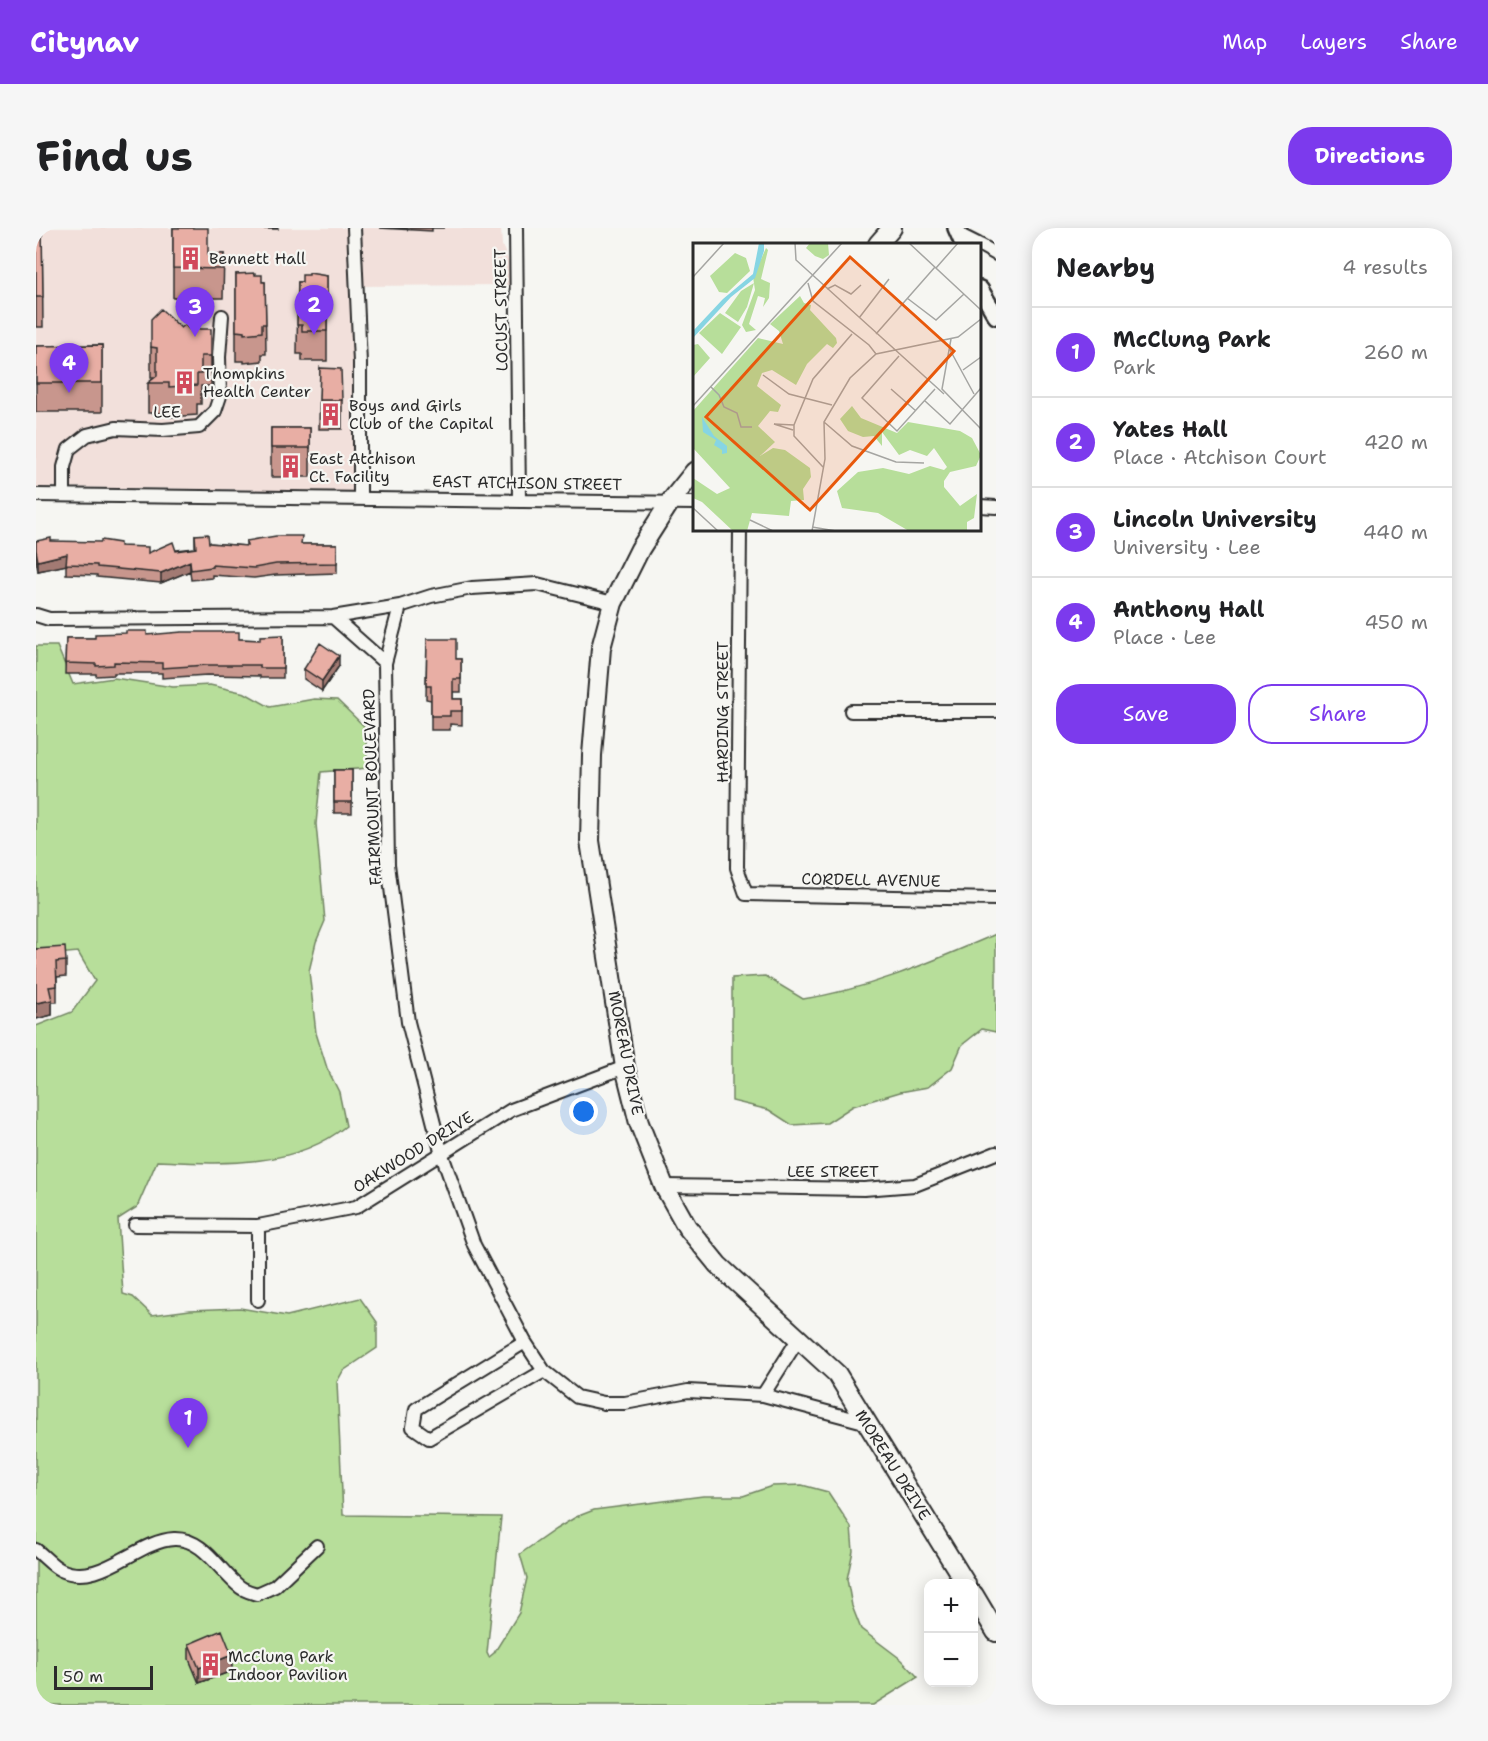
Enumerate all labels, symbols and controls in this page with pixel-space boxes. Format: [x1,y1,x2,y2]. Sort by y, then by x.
text: Citynav [30,23,139,61]
text: Map [1222,28,1267,56]
text: Layers [1300,28,1367,56]
text: Share [1400,28,1458,56]
button: Directions [1288,127,1452,185]
text: Find us [36,128,193,184]
inset map [693,243,981,531]
building icon: Bennett Hall [178,245,204,271]
place label: Bennett Hall [209,248,306,269]
street label: LOCUST STREET [489,248,513,372]
text: Nearby [1056,250,1155,285]
text: 4 results [1342,254,1428,280]
pin: 2 [294,285,334,335]
pin: 3 [176,288,214,337]
text: McClung Park [1113,325,1271,354]
text: 1 [1071,339,1080,365]
text: 260 m [1363,339,1428,365]
pin: 4 [50,344,88,393]
text: Park [1113,354,1156,380]
place label: Thompkins Health Center [203,363,311,402]
building icon: Thompkins Health Center [172,369,198,395]
place label: Boys and Girls Club of the Capital [349,395,494,434]
street label: LEE [153,401,181,423]
building icon: Boys and Girls Club of the Capital [318,401,344,427]
text: Yates Hall [1113,415,1228,444]
text: 2 [1069,429,1083,455]
text: 420 m [1364,429,1428,455]
text: Place · Atchison Court [1113,444,1327,470]
place label: East Atchison Ct. Facility [309,448,416,487]
building icon: East Atchison Ct. Facility [278,454,304,480]
street label: EAST ATCHISON STREET [432,471,622,495]
text: Lincoln University [1113,505,1317,534]
text: 3 [1069,519,1083,545]
text: 440 m [1363,519,1428,545]
text: University · Lee [1113,534,1261,560]
text: Anthony Hall [1113,595,1264,624]
text: 4 [1069,609,1083,635]
text: 450 m [1364,609,1428,635]
text: Place · Lee [1113,624,1216,650]
street label: HARDING STREET [712,641,733,783]
button: Save [1056,684,1236,744]
button: Share [1248,684,1428,744]
street label: FAIRMOUNT BOULEVARD [358,688,386,886]
street label: CORDELL AVENUE [801,868,941,892]
street label: MOREAU DRIVE [604,989,648,1117]
your location [569,1097,598,1126]
street label: OAKWOOD DRIVE [349,1106,477,1198]
street label: LEE STREET [787,1161,879,1182]
pin: 1 [168,1398,208,1448]
street label: MOREAU DRIVE [851,1406,935,1524]
map controls [924,1579,978,1687]
button: + [924,1579,978,1633]
button: − [924,1633,978,1687]
place label: McClung Park Indoor Pavilion [228,1646,348,1685]
building icon: McClung Park Indoor Pavilion [197,1652,223,1678]
scale bar [54,1663,153,1690]
text: 50 m [63,1666,103,1687]

